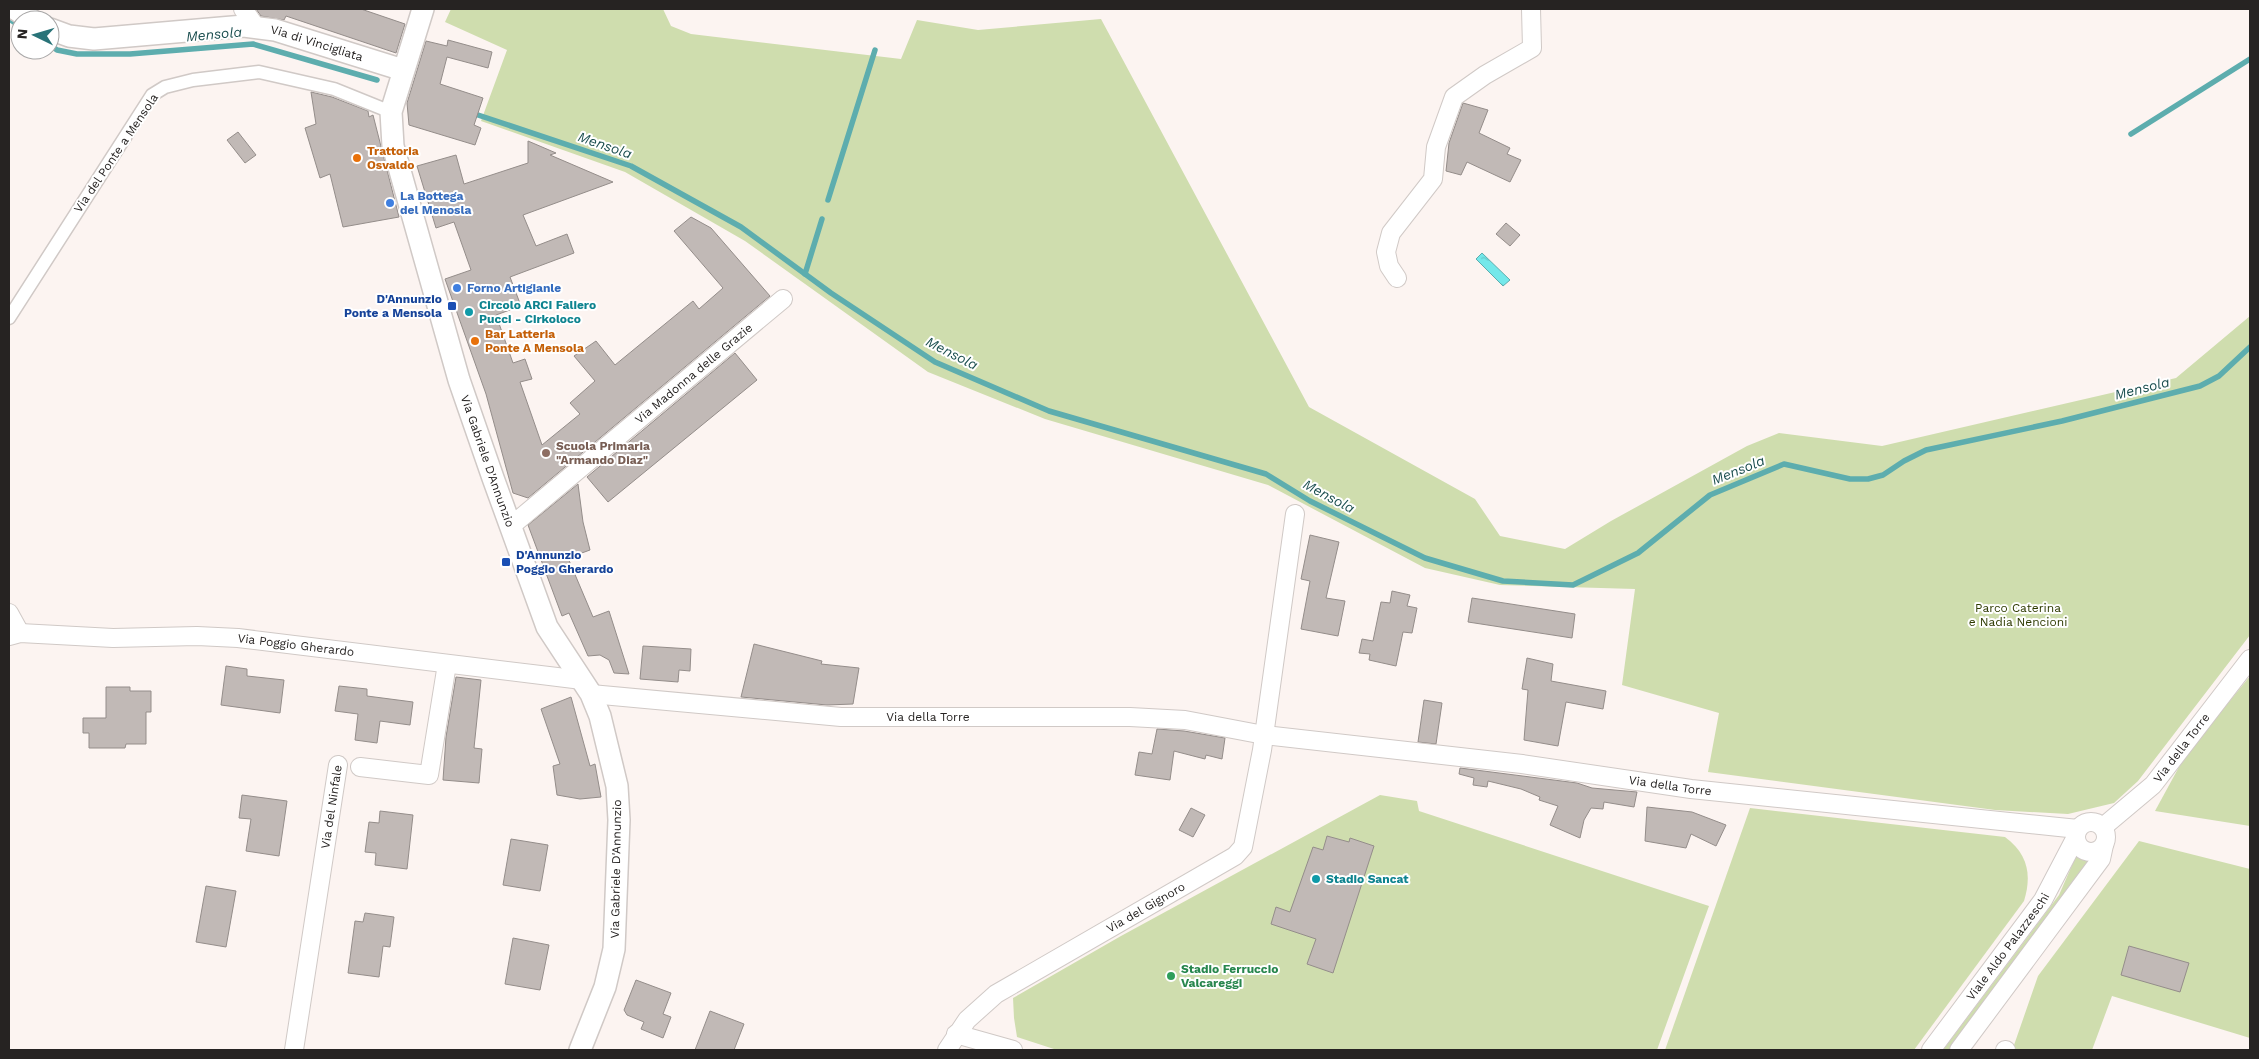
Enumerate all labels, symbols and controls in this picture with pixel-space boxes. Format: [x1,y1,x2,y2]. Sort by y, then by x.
north arrow [10,10,60,60]
street label: Via di Vincigliata [270,23,365,64]
water label: Mensola [185,24,243,44]
text: N [14,28,30,40]
street label: Via del Ponte a Mensola [71,91,161,215]
water label: Mensola [576,128,634,162]
place label: Trattoria Osvaldo [367,144,419,172]
marker: Trattoria Osvaldo [351,152,363,164]
place label: La Bottega del Menosla [400,189,472,217]
marker: La Bottega del Menosla [384,197,396,209]
place label: Forno Artigianle [467,281,561,295]
marker: Forno Artigianle [451,282,463,294]
place label: D'Annunzio Ponte a Mensola [344,292,442,320]
place label: Circolo ARCI Faliero Pucci - Cirkoloco [479,298,596,326]
marker: D'Annunzio Ponte a Mensola [446,300,458,312]
marker: Circolo ARCI Faliero Pucci - Cirkoloco [463,306,475,318]
street label: Via Madonna delle Grazie [632,321,755,426]
place label: Bar Latteria Ponte A Mensola [485,327,584,355]
water label: Mensola [923,333,981,373]
marker: Bar Latteria Ponte A Mensola [469,335,481,347]
water label: Mensola [2113,373,2171,403]
street label: Via Gabriele D'Annunzio [458,393,517,529]
place label: Scuola Primaria "Armando Diaz" [556,439,650,467]
marker: Scuola Primaria "Armando Diaz" [540,447,552,459]
water label: Mensola [1709,452,1767,488]
water label: Mensola [1301,476,1358,516]
place label: D'Annunzio Poggio Gherardo [516,548,613,576]
marker: D'Annunzio Poggio Gherardo [500,556,512,568]
park label: Parco Caterina e Nadia Nencioni [1969,601,2067,629]
street label: Via Poggio Gherardo [237,631,355,659]
street label: Via della Torre [886,710,970,724]
street label: Via della Torre [2150,711,2213,785]
street label: Via del Ninfale [318,764,345,850]
street label: Via della Torre [1628,773,1712,798]
street label: Via Gabriele D'Annunzio [608,799,624,939]
place label: Stadio Sancat [1326,872,1409,886]
marker: Stadio Sancat [1310,873,1322,885]
street label: Via del Gignoro [1104,879,1188,936]
street label: Viale Aldo Palazzeschi [1964,891,2052,1003]
place label: Stadio Ferruccio Valcareggi [1181,962,1278,990]
marker: Stadio Ferruccio Valcareggi [1165,970,1177,982]

